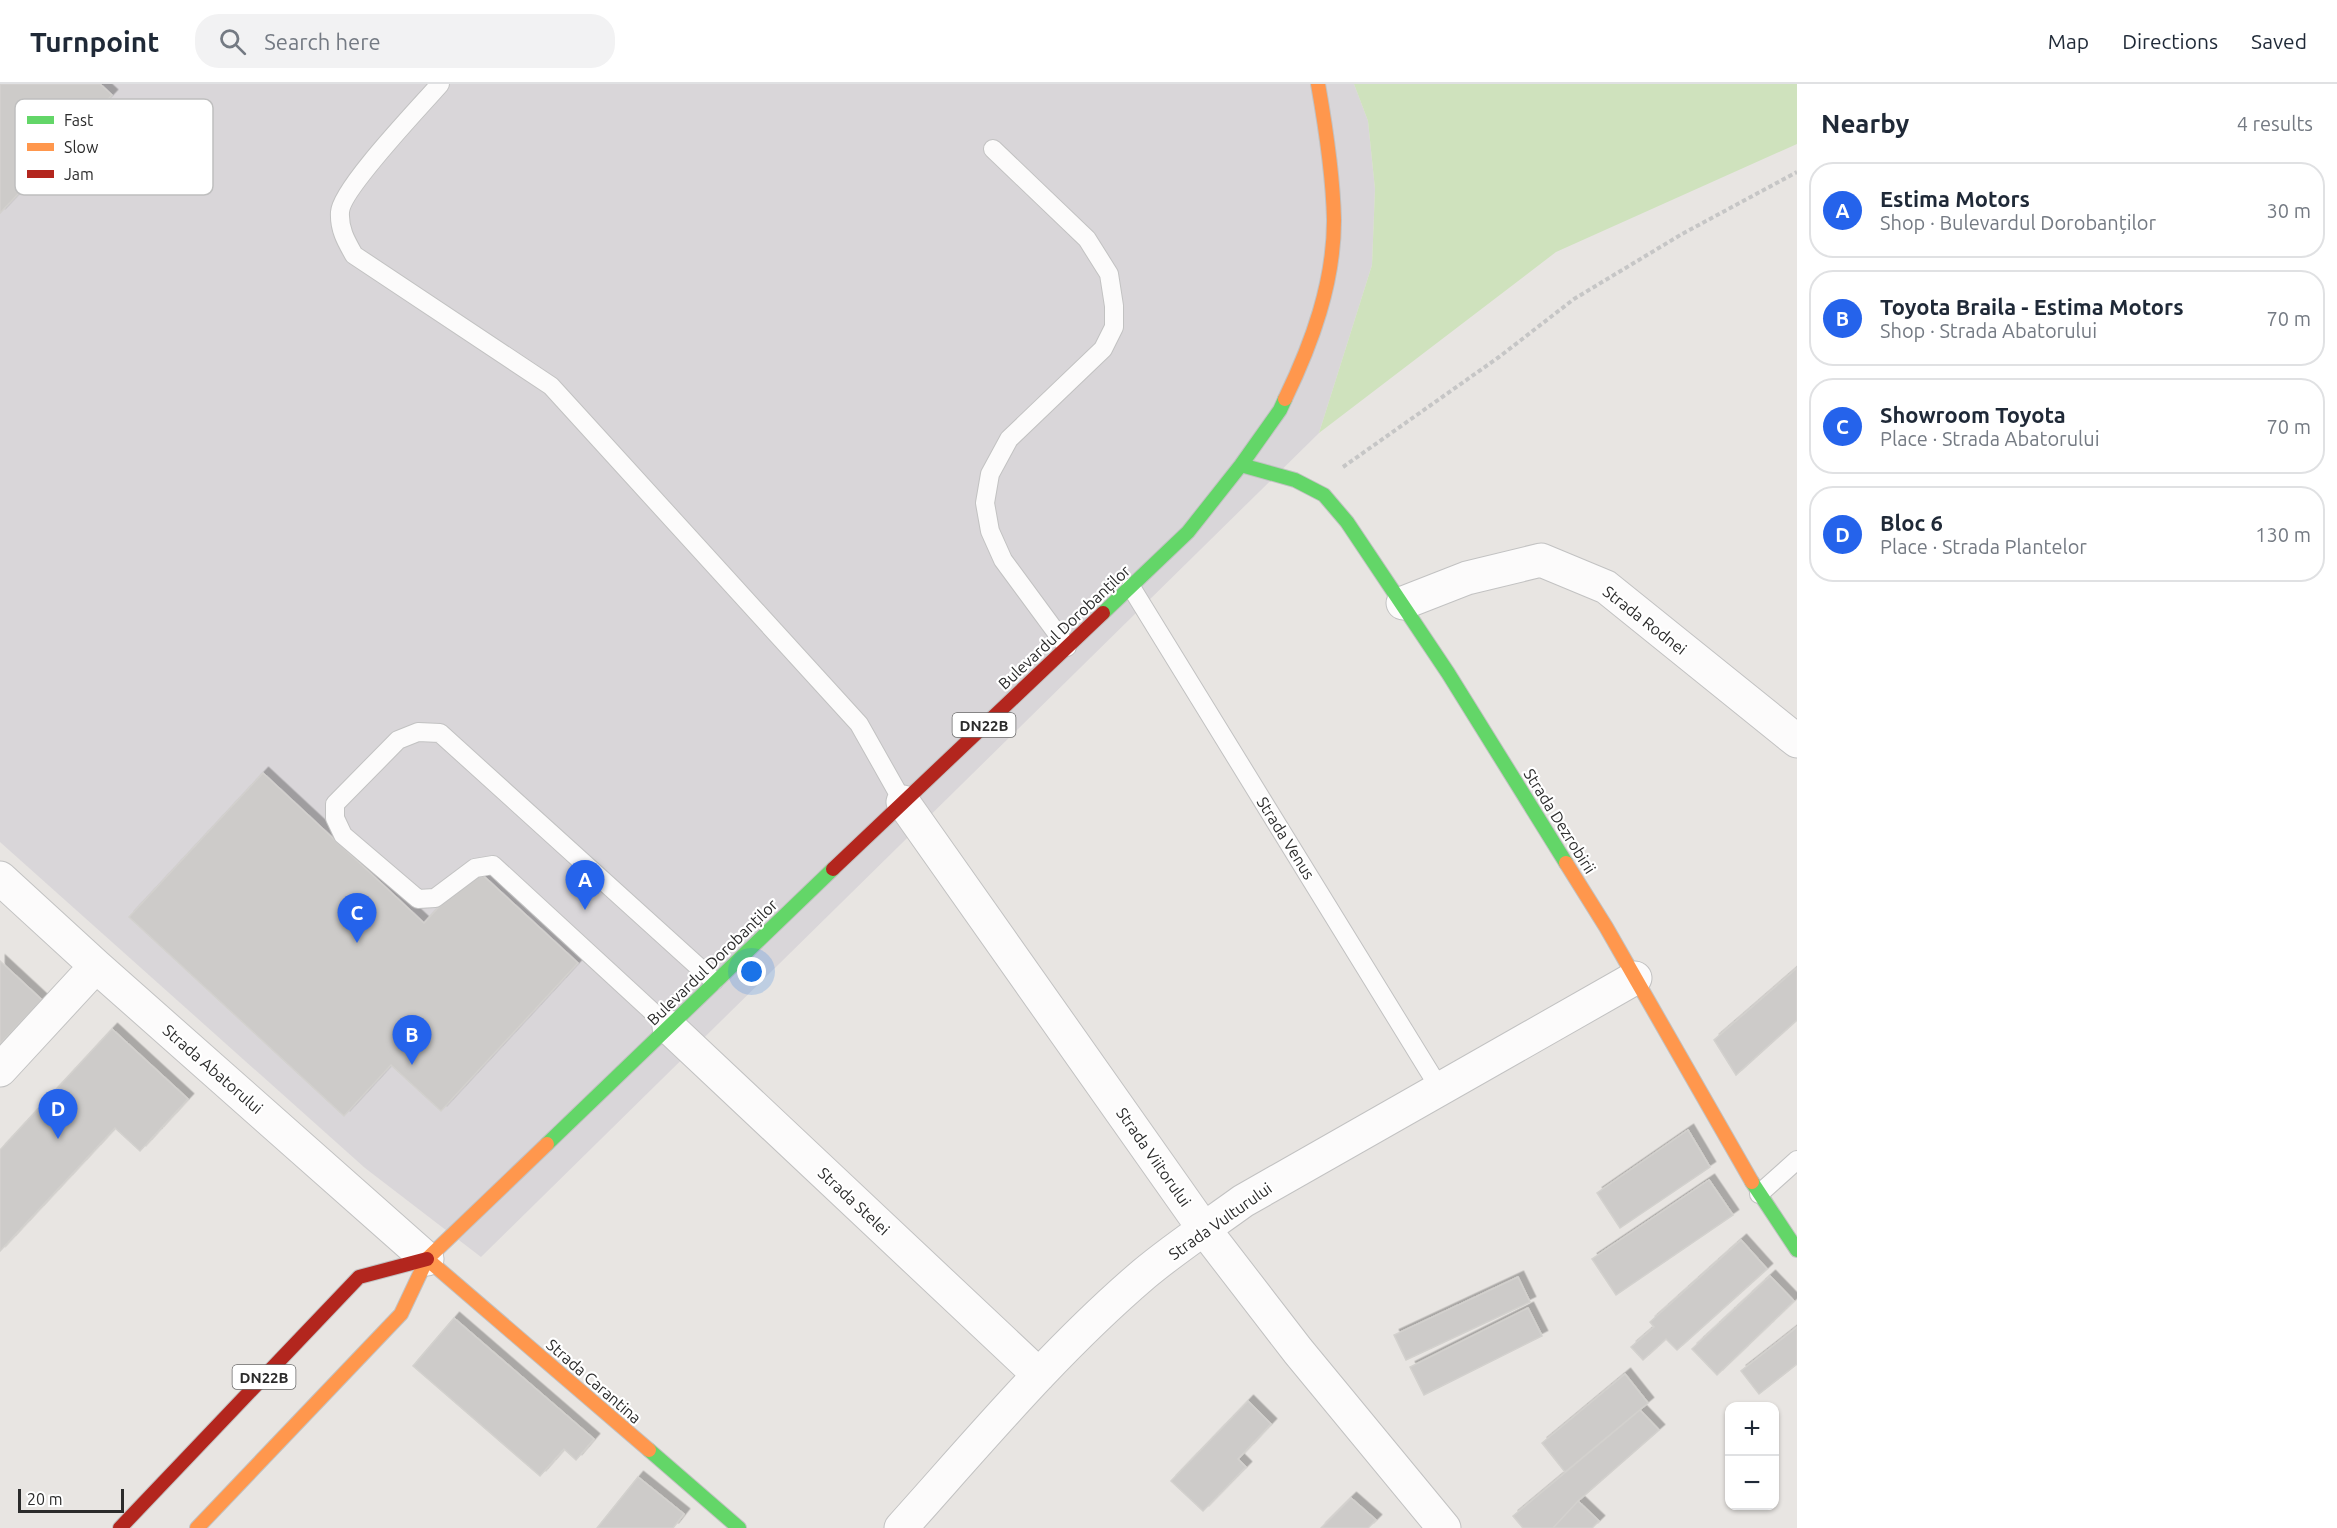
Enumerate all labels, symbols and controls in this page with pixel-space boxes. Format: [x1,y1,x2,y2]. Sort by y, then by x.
search box [195,14,615,68]
icon: search [216,25,249,58]
text: Turnpoint [30,26,159,57]
text: Search here [264,29,381,54]
text: Map [2048,29,2089,53]
text: Directions [2122,29,2218,53]
text: Saved [2251,29,2307,53]
legend [15,99,213,195]
text: Nearby [1821,109,1909,138]
text: Fast [64,111,94,129]
text: 4 results [2237,112,2313,135]
text: Slow [64,138,99,156]
text: Jam [64,165,94,183]
text: Estima Motors [1880,186,2030,211]
text: A [1835,199,1850,222]
text: 30 m [2267,199,2311,222]
text: Shop · Bulevardul Dorobanților [1880,211,2156,234]
text: Toyota Braila - Estima Motors [1880,294,2184,319]
text: B [1836,307,1849,330]
text: 70 m [2267,307,2311,330]
text: Shop · Strada Abatorului [1880,319,2097,342]
text: Showroom Toyota [1880,402,2066,427]
text: C [1836,415,1849,438]
text: 70 m [2267,415,2311,438]
text: Place · Strada Abatorului [1880,427,2100,450]
text: Bloc 6 [1880,510,1943,535]
text: D [1835,523,1850,546]
text: 130 m [2255,523,2311,546]
text: Place · Strada Plantelor [1880,535,2087,558]
street label: Bulevardul Dorobanților [994,561,1134,693]
street label: Strada Rodnei [1600,582,1690,658]
road number: DN22B [952,713,1016,737]
street label: Strada Dezrobirii [1521,765,1599,877]
street label: Strada Venus [1254,793,1319,883]
pin: A [566,860,604,910]
pin: C [338,894,376,943]
street label: Bulevardul Dorobanților [643,895,781,1029]
your location [737,957,766,986]
pin: B [392,1016,432,1065]
street label: Strada Abatorului [159,1021,267,1117]
pin: D [38,1090,78,1139]
street label: Strada Viitorului [1113,1104,1195,1210]
street label: Strada Stelei [815,1164,893,1238]
street label: Strada Vulturului [1165,1179,1275,1263]
street label: Strada Carantina [543,1335,645,1427]
road number: DN22B [232,1365,296,1389]
map controls [1725,1402,1779,1510]
button: + [1725,1402,1779,1456]
button: − [1725,1456,1779,1510]
scale bar [18,1486,124,1514]
text: 20 m [27,1490,63,1508]

